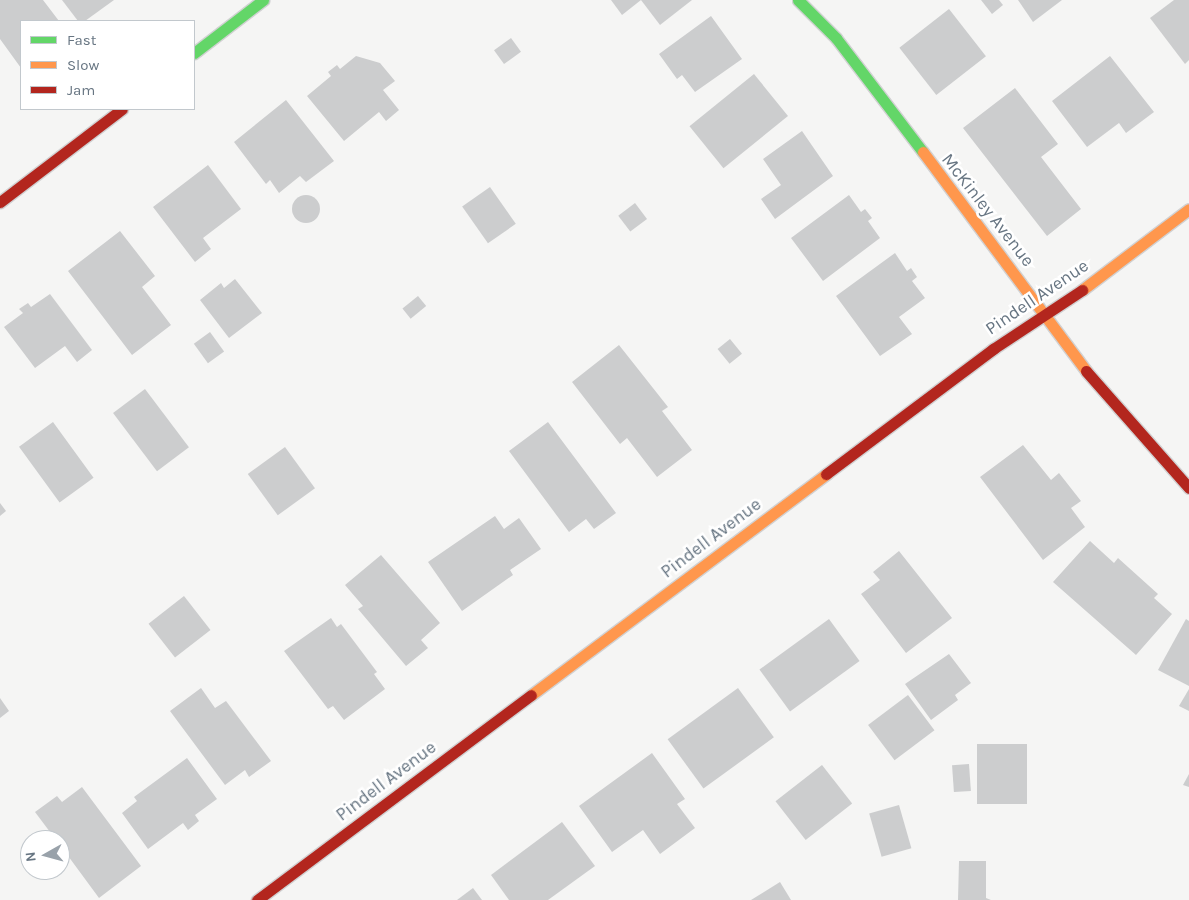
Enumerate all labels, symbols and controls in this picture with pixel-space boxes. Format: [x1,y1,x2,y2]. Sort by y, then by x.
legend [20,20,195,110]
text: Fast [67,31,96,49]
text: Slow [67,56,99,74]
text: Jam [67,81,95,99]
street label: McKinley Avenue [937,149,1039,271]
street label: Pindell Avenue [981,255,1093,339]
street label: Pindell Avenue [657,493,765,583]
street label: Pindell Avenue [332,736,440,826]
north arrow [20,830,70,880]
text: N [22,851,40,863]

